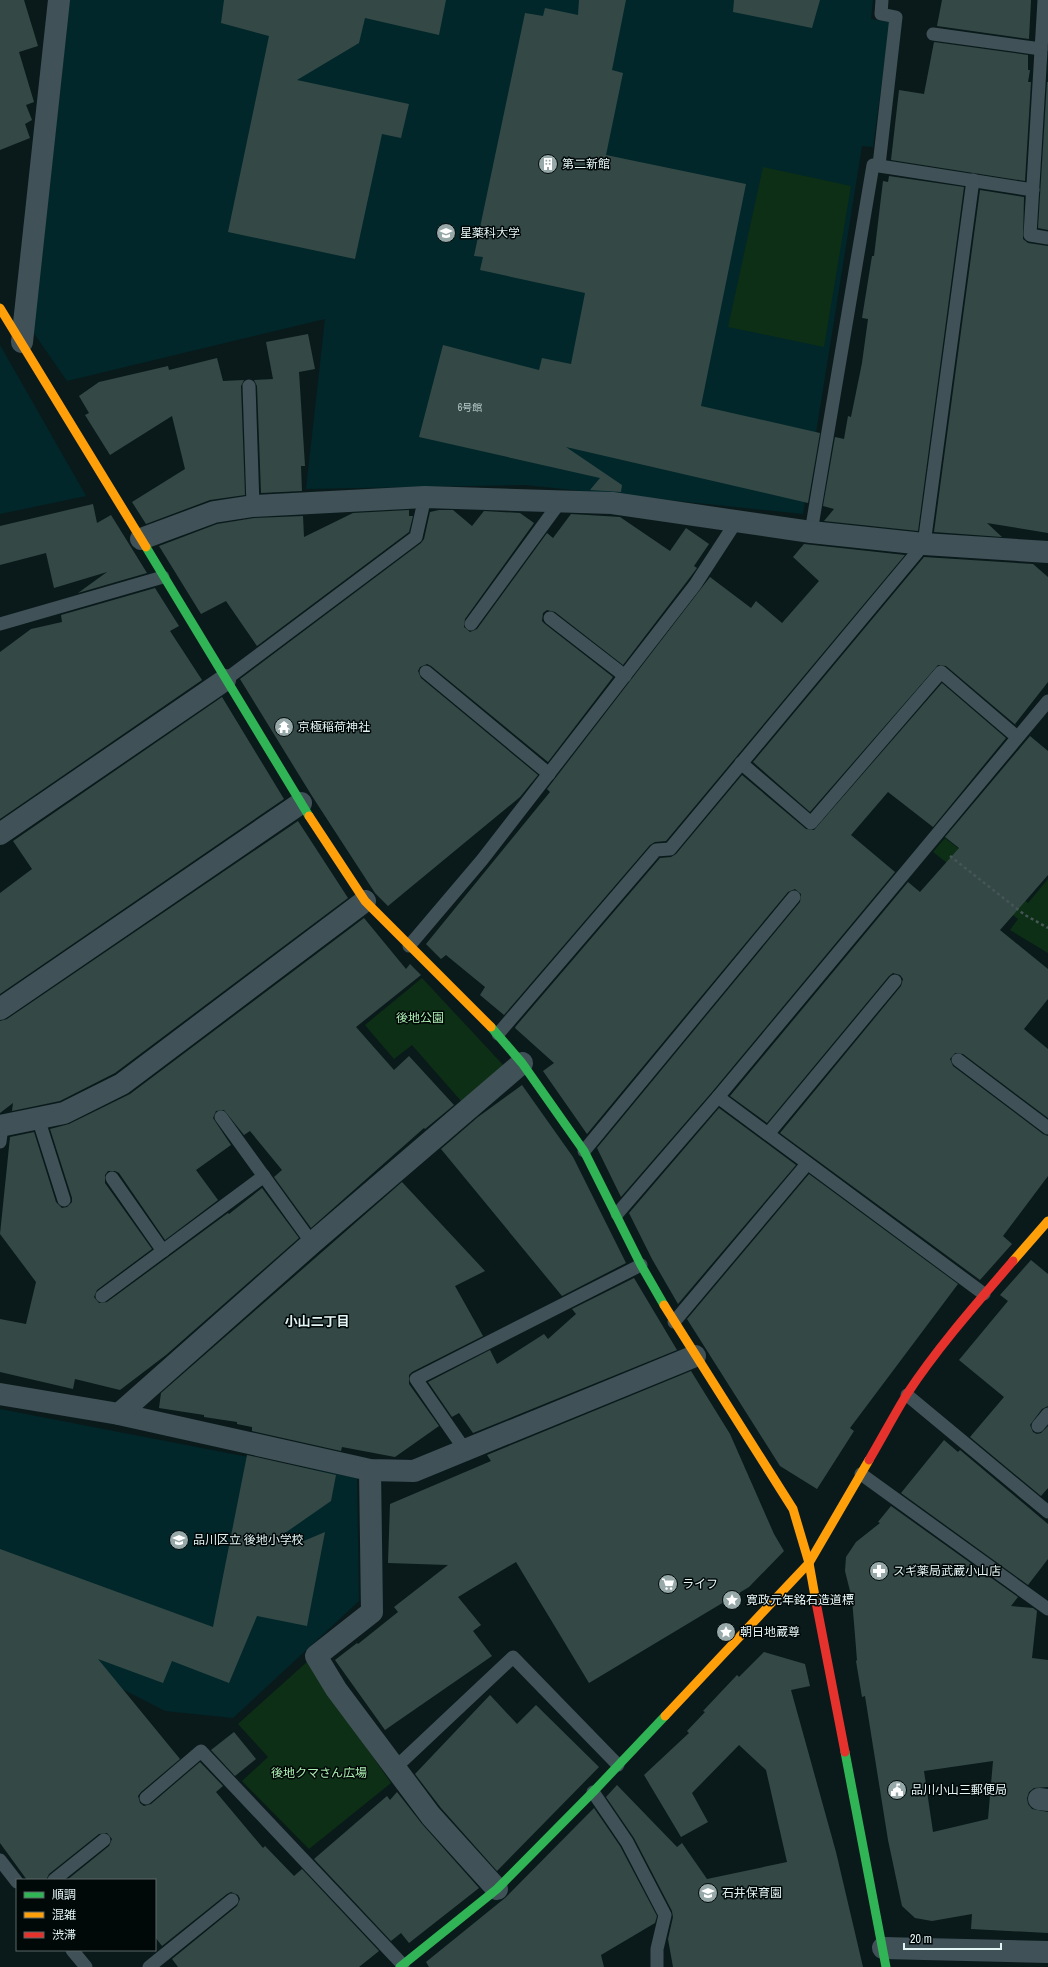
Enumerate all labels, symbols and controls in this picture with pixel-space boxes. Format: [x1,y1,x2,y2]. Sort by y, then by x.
building icon: 第二新館 [537,153,559,175]
place label: 第二新館 [562,156,610,172]
school or university icon: 星薬科大学 [435,222,457,244]
place label: 星薬科大学 [460,225,520,241]
house number: 6号館 [458,401,482,414]
temple icon: 京極稲荷神社 [273,716,295,738]
place label: 京極稲荷神社 [298,719,370,735]
park label: 後地公園 [396,1010,444,1026]
district label: 小山二丁目 [284,1313,350,1330]
school or university icon: 品川区立 後地小学校 [168,1529,190,1551]
place label: 品川区立 後地小学校 [193,1532,304,1548]
pharmacy icon: スギ薬局武蔵小山店 [868,1560,890,1582]
place label: スギ薬局武蔵小山店 [893,1563,1001,1579]
supermarket icon: ライフ [657,1573,679,1595]
place label: ライフ [682,1576,718,1592]
place icon: 寛政元年銘石造道標 [721,1589,743,1611]
place label: 寛政元年銘石造道標 [746,1592,854,1608]
place icon: 朝日地蔵尊 [715,1621,737,1643]
place label: 朝日地蔵尊 [740,1624,800,1640]
park label: 後地クマさん広場 [271,1765,367,1781]
public building icon: 品川小山三郵便局 [886,1779,908,1801]
place label: 品川小山三郵便局 [911,1782,1007,1798]
legend [16,1879,156,1951]
school or university icon: 石井保育園 [697,1882,719,1904]
place label: 石井保育園 [722,1885,782,1901]
text: 順調 [52,1887,76,1903]
text: 混雑 [52,1907,76,1923]
scale bar [904,1925,1001,1951]
text: 渋滞 [52,1927,76,1943]
text: 20 m [910,1931,932,1947]

